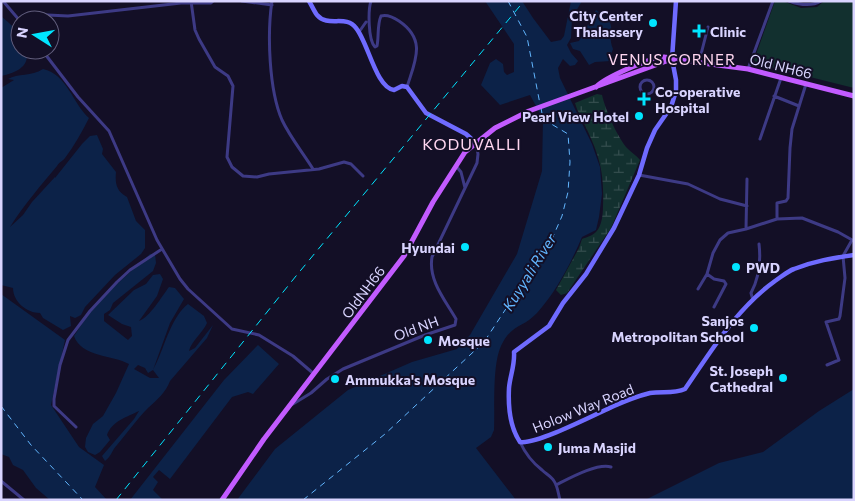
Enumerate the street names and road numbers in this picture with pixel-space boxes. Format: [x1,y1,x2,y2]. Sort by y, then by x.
street label: Old NH66 [748,50,814,82]
street label: OldNH66 [338,262,388,322]
street label: Old NH [391,312,441,344]
street label: Holow Way Road [530,380,636,436]

